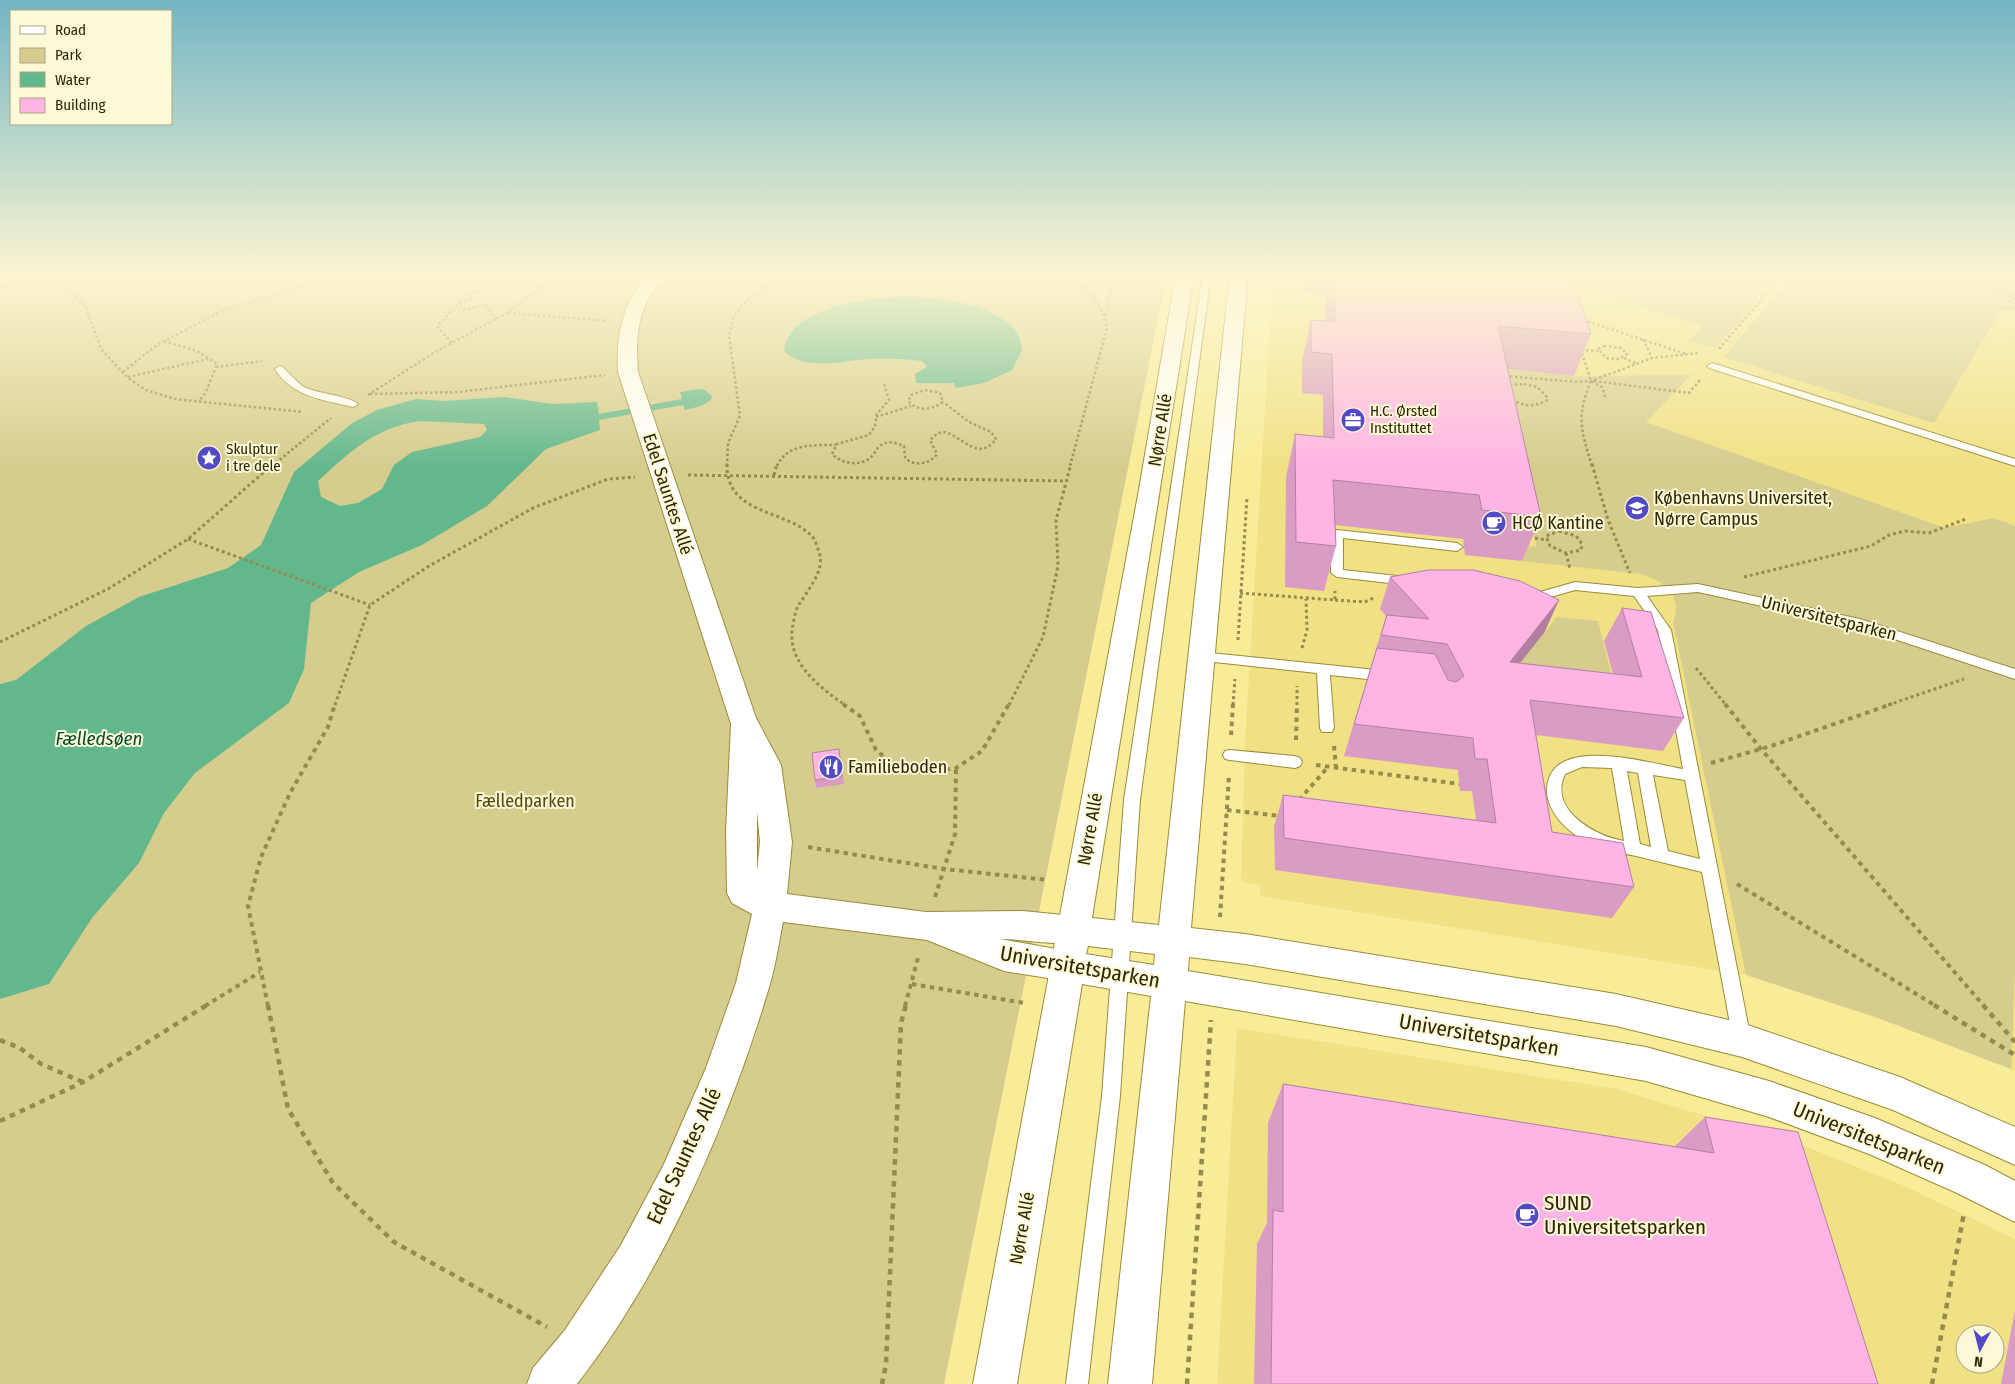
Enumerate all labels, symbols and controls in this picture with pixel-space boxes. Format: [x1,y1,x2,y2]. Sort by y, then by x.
legend [10,10,172,125]
text: Road [55,21,86,39]
text: Park [55,46,82,64]
text: Water [55,71,91,89]
text: Building [55,96,106,114]
street label: Nørre Allé [1143,392,1177,468]
place label: H.C. Ørsted Instituttet [1370,402,1437,437]
office icon: H.C. Ørsted Instituttet [1340,407,1366,433]
street label: Edel Sauntes Allé [638,430,698,558]
place label: Skulptur i tre dele [226,440,281,475]
place icon: Skulptur i tre dele [196,445,222,471]
place label: Københavns Universitet, Nørre Campus [1654,487,1832,530]
school or university icon: Københavns Universitet, Nørre Campus [1624,495,1650,521]
cafe icon: HCØ Kantine [1481,510,1507,536]
place label: HCØ Kantine [1512,512,1604,534]
street label: Universitetsparken [1759,591,1899,645]
water label: Fælledsøen [55,727,143,750]
restaurant icon: Familieboden [818,754,844,780]
place label: Familieboden [848,756,947,778]
park label: Fælledparken [475,790,575,812]
street label: Nørre Allé [1073,791,1107,867]
street label: Universitetsparken [998,940,1162,994]
street label: Universitetsparken [1397,1008,1561,1062]
street label: Edel Sauntes Allé [641,1084,727,1228]
street label: Universitetsparken [1789,1096,1949,1180]
street label: Nørre Allé [1005,1190,1039,1266]
place label: SUND Universitetsparken [1544,1190,1706,1240]
cafe icon: SUND Universitetsparken [1514,1202,1540,1228]
north arrow [1955,1324,2005,1374]
text: N [1973,1352,1984,1370]

